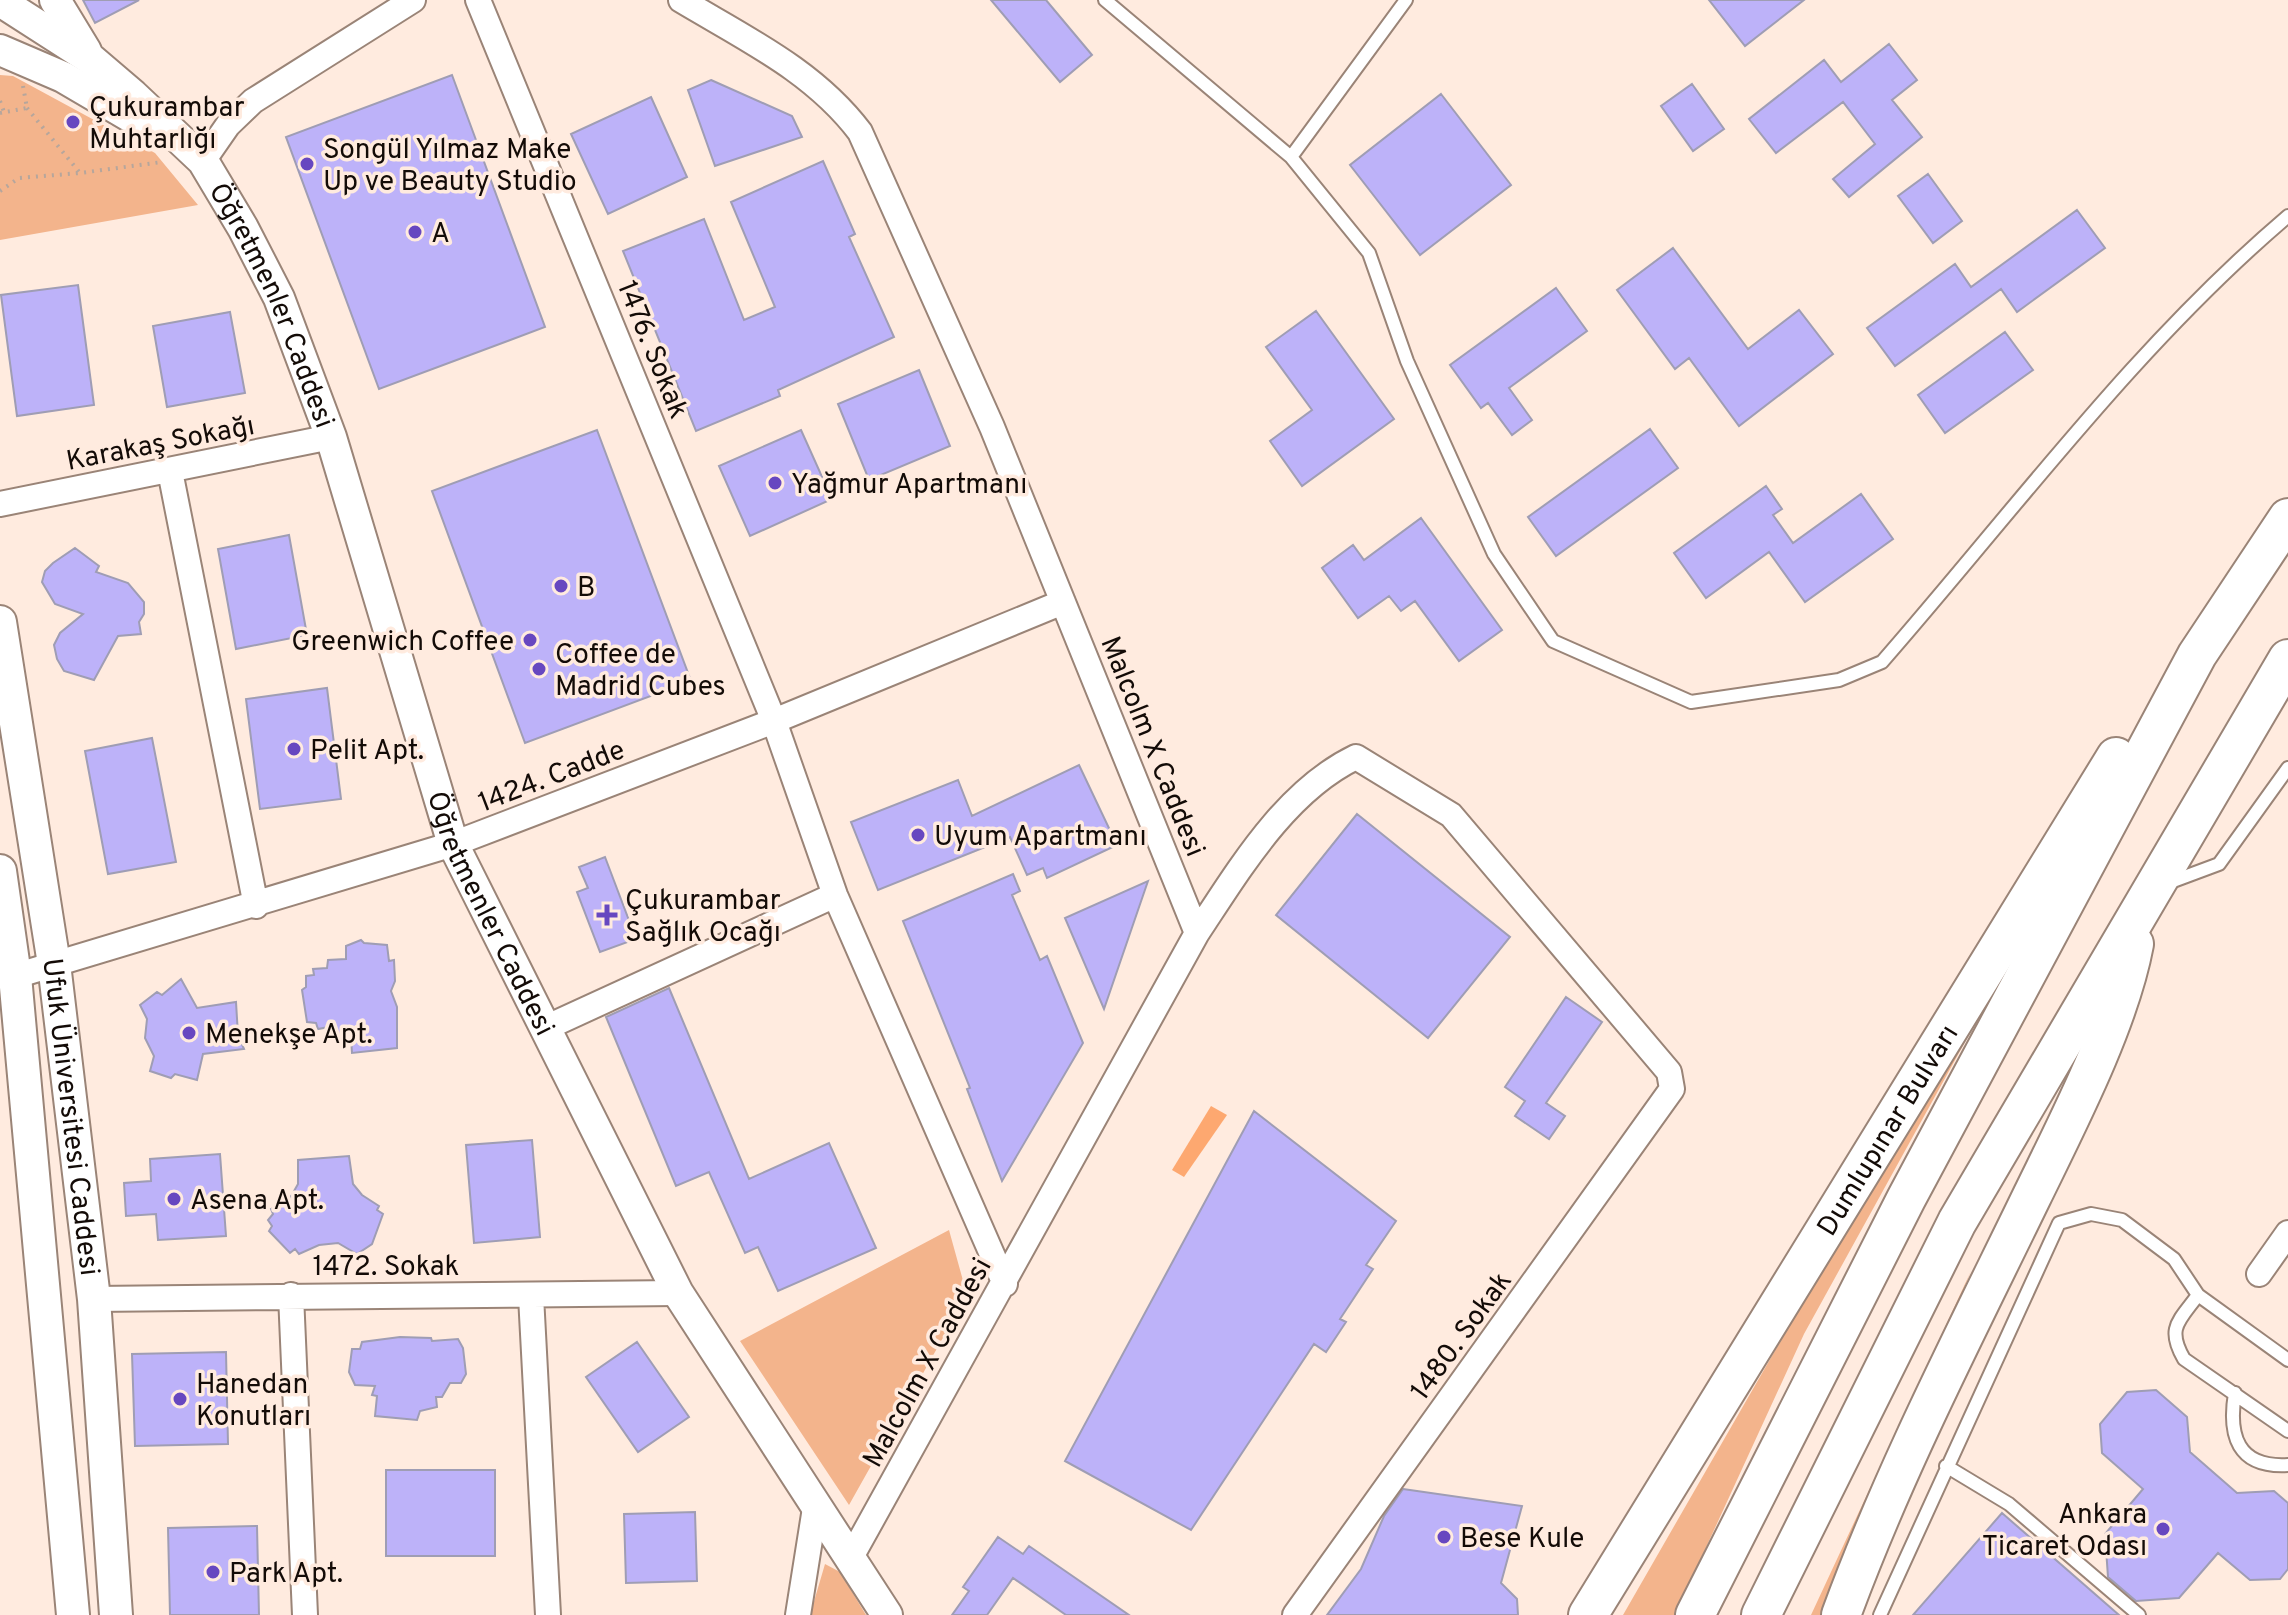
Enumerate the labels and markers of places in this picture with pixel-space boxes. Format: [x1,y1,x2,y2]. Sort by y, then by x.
place label: Çukurambar Muhtarlığı [89,91,245,159]
marker: Çukurambar Muhtarlığı [64,113,82,131]
place label: Songül Yılmaz Make Up ve Beauty Studio [323,133,577,201]
marker: Songül Yılmaz Make Up ve Beauty Studio [298,155,316,173]
place label: A [431,217,450,253]
marker: A [406,223,424,241]
place label: Yağmur Apartmanı [791,468,1027,504]
marker: Yağmur Apartmanı [766,474,784,492]
place label: B [577,571,595,607]
marker: B [552,577,570,595]
place label: Greenwich Coffee [291,625,514,661]
marker: Greenwich Coffee [521,631,539,649]
place label: Coffee de Madrid Cubes [555,638,726,706]
marker: Coffee de Madrid Cubes [530,660,548,678]
place label: Pelit Apt. [310,734,424,770]
marker: Pelit Apt. [285,740,303,758]
place label: Uyum Apartmanı [934,820,1147,856]
marker: Uyum Apartmanı [909,826,927,844]
place label: Çukurambar Sağlık Ocağı [625,884,781,952]
marker: Çukurambar Sağlık Ocağı [596,904,618,926]
place label: Menekşe Apt. [205,1018,373,1054]
marker: Menekşe Apt. [180,1024,198,1042]
place label: Asena Apt. [190,1184,324,1220]
marker: Asena Apt. [165,1190,183,1208]
place label: Hanedan Konutları [196,1368,311,1436]
marker: Hanedan Konutları [171,1390,189,1408]
place label: Ankara Ticaret Odası [1982,1498,2147,1566]
marker: Ankara Ticaret Odası [2154,1520,2172,1538]
place label: Bese Kule [1460,1522,1584,1558]
marker: Bese Kule [1435,1528,1453,1546]
place label: Park Apt. [229,1557,343,1593]
marker: Park Apt. [204,1563,222,1581]

